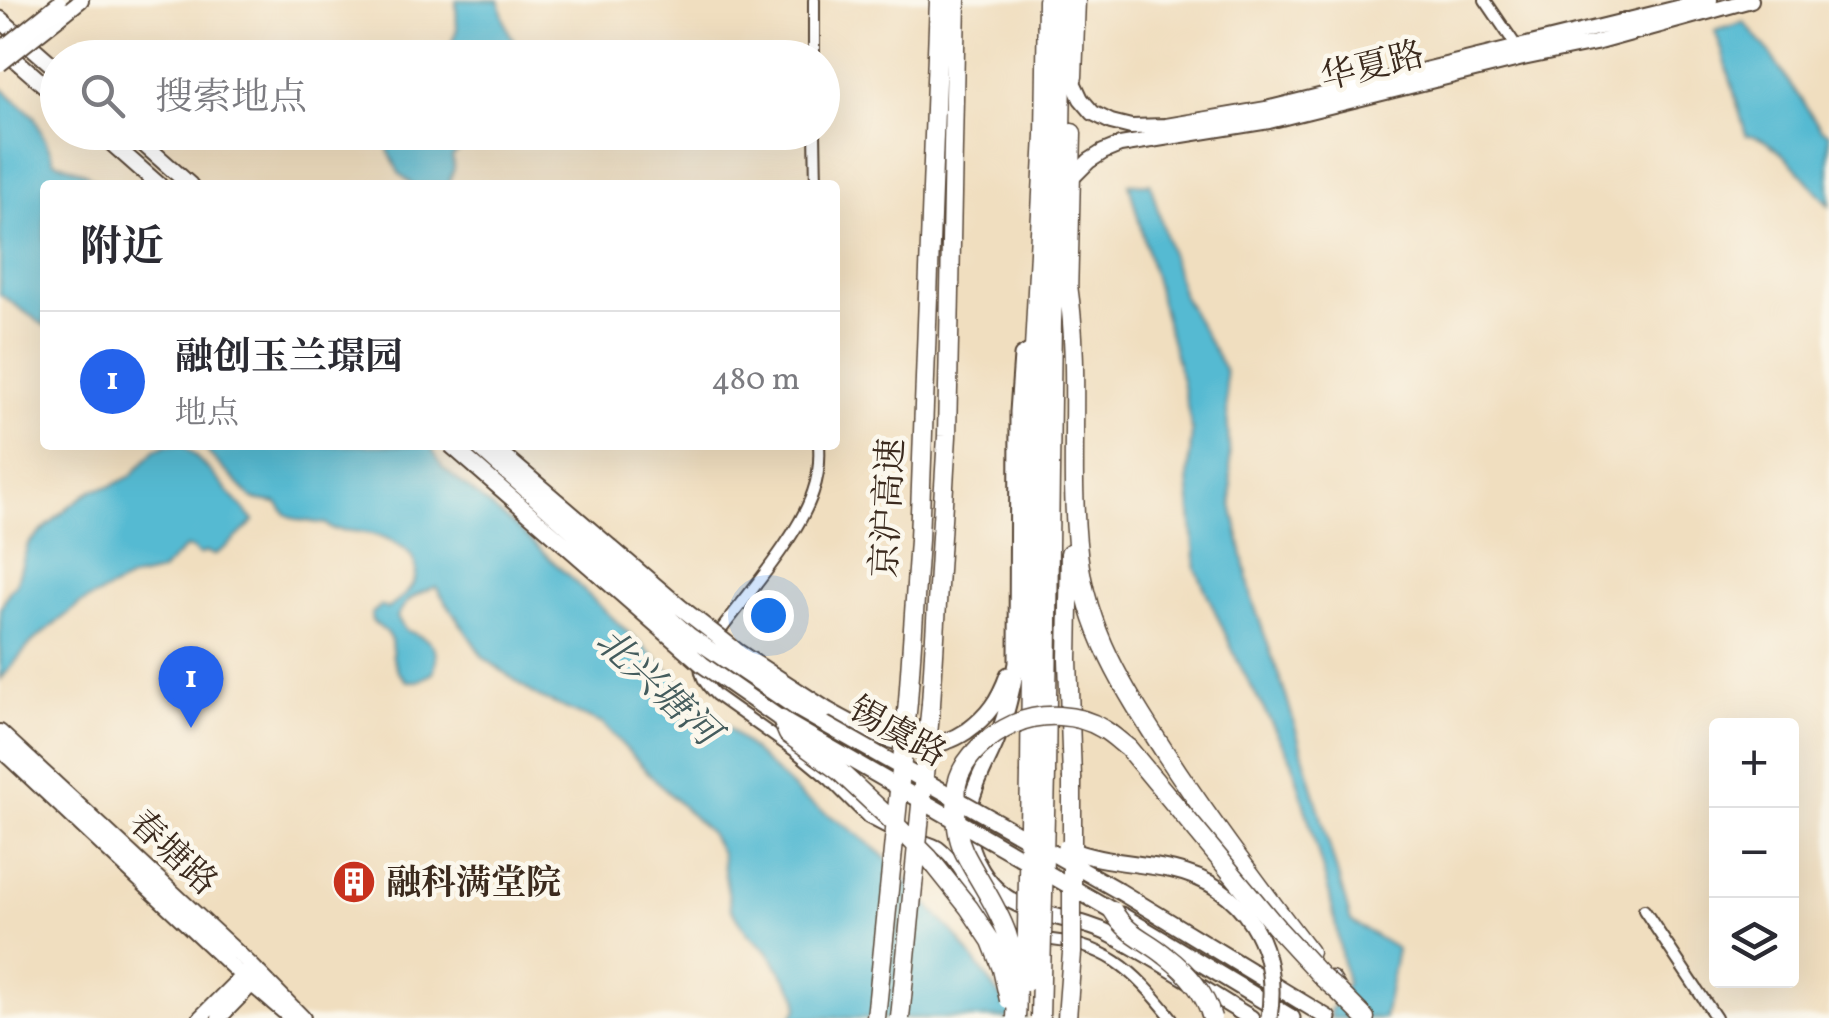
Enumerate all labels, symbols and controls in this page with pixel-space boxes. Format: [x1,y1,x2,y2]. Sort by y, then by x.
street label: 华夏路 [1316,32,1429,104]
search box [40,40,840,150]
icon: search [75,68,130,123]
text: 搜索地点 [155,73,307,126]
text: 附近 [80,220,164,279]
text: 融创玉兰璟园 [175,333,403,386]
text: 1 [106,359,119,403]
text: 480 m [711,359,800,403]
text: 地点 [175,393,239,437]
street label: 京沪高速 [862,437,918,579]
your location [743,590,794,641]
water label: 北兴塘河 [582,617,734,764]
pin: 1 [158,646,224,728]
street label: 锡虞路 [839,687,954,780]
map controls [1709,718,1799,988]
button: + [1709,718,1799,808]
street label: 春塘路 [117,801,227,908]
button: − [1709,808,1799,898]
building icon: 融科满堂院 [331,859,377,905]
place label: 融科满堂院 [386,861,561,909]
button: layers [1709,898,1799,988]

